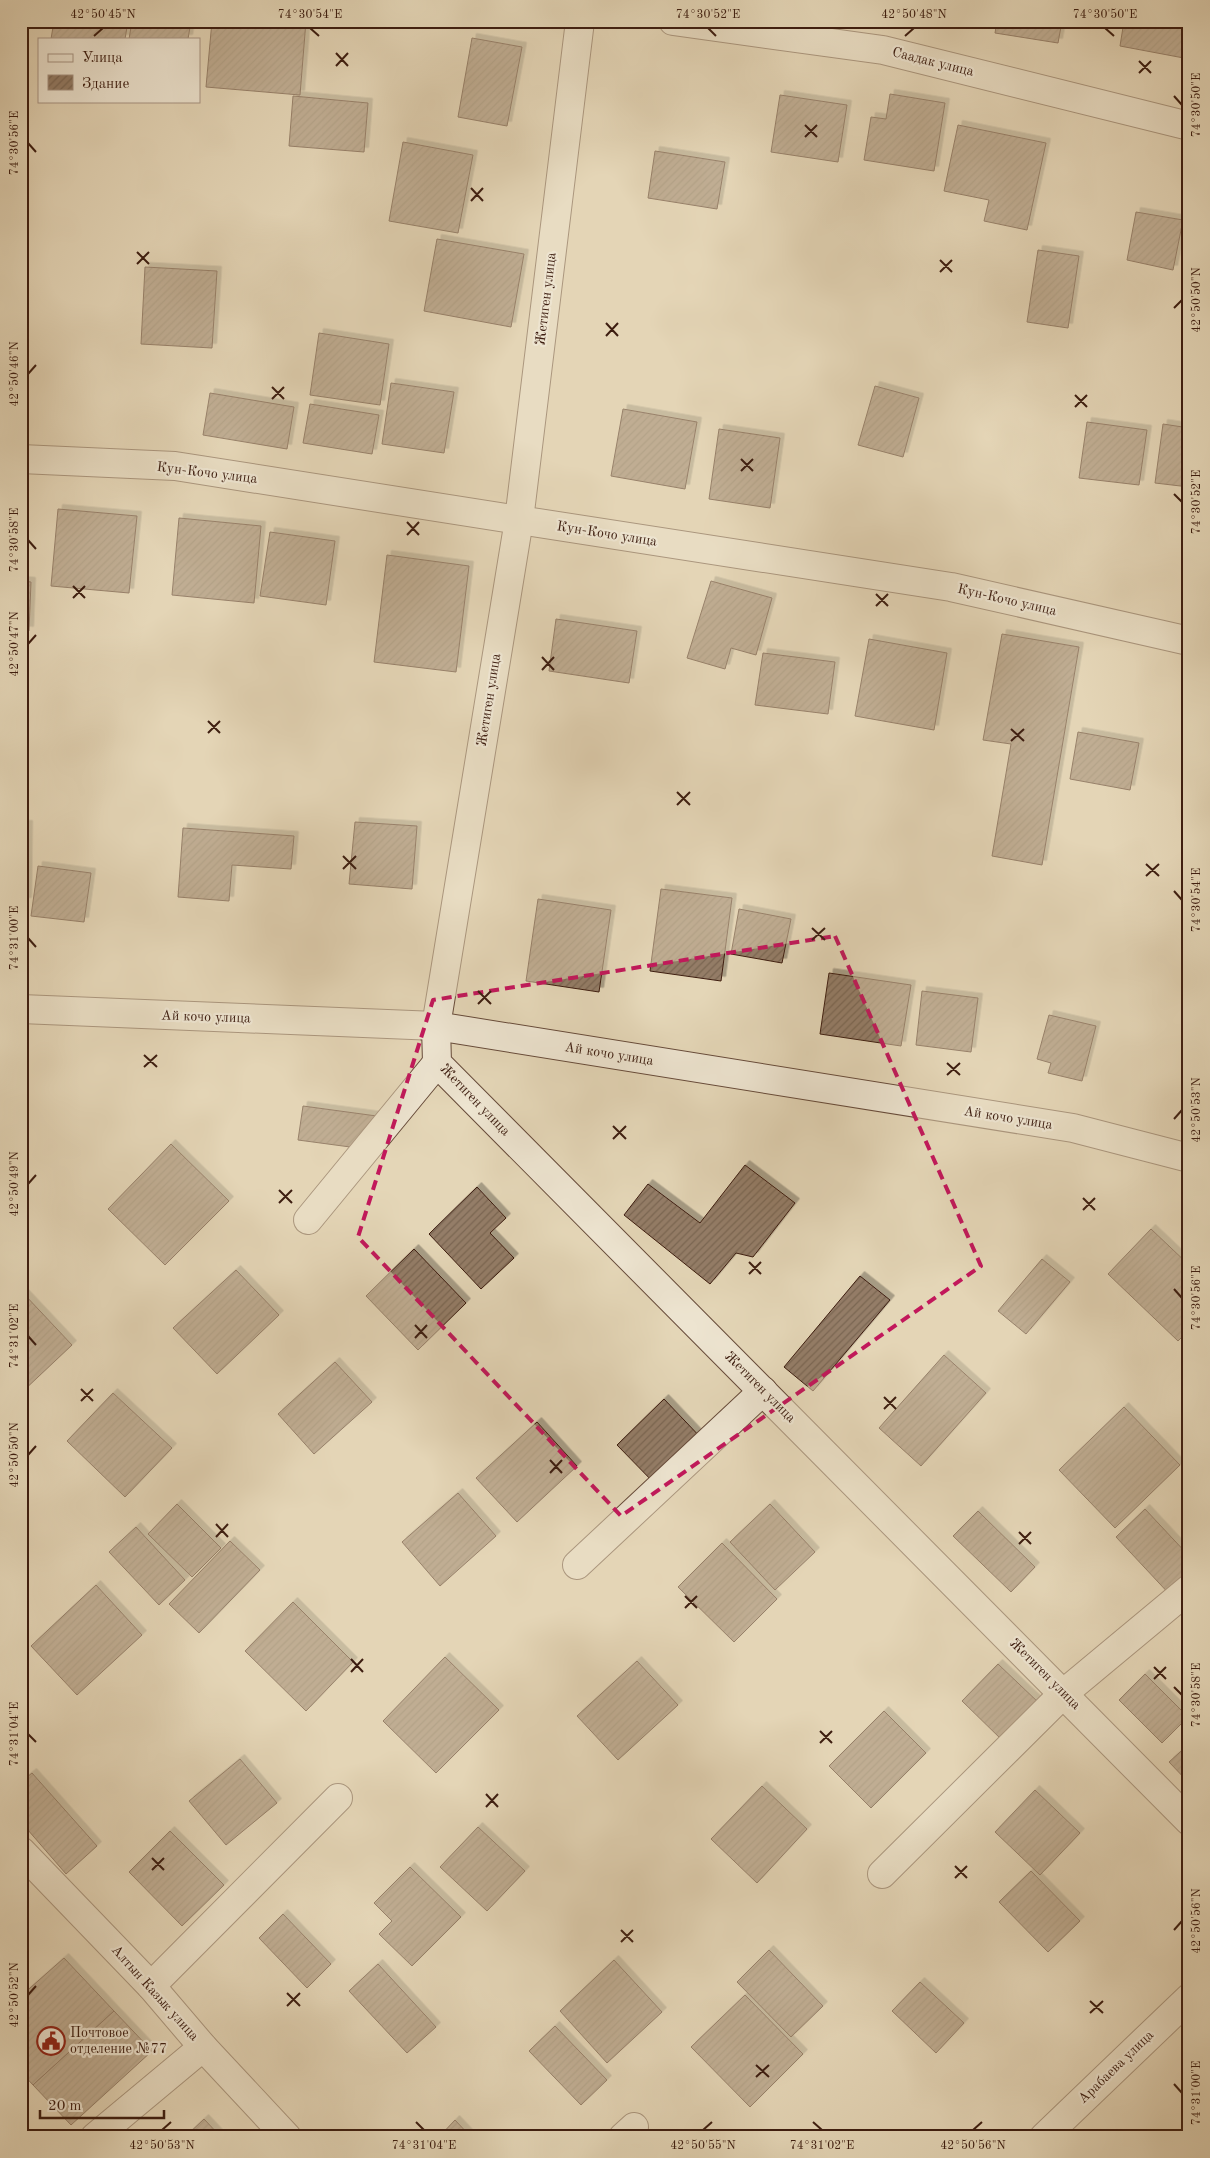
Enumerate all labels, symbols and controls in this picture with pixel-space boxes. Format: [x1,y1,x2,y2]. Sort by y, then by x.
text: 42°50'45"N [70,8,136,21]
text: 74°30'54"E [278,8,342,21]
text: 74°30'52"E [676,8,740,21]
text: 42°50'48"N [881,8,947,21]
text: 74°30'50"E [1073,8,1137,21]
legend [38,38,200,102]
street label: Саадак улица [891,45,975,79]
text: Улица [82,51,123,66]
text: 74°30'50"E [1190,73,1203,137]
text: Здание [82,77,129,92]
text: 74°30'56"E [8,111,21,175]
street label: Жетиген улица [533,251,559,346]
text: 42°50'50"N [1190,267,1203,333]
text: 42°50'46"N [8,341,21,407]
street label: Кун-Кочо улица [156,460,258,486]
text: 74°30'52"E [1190,470,1203,534]
text: 74°30'58"E [8,508,21,572]
street label: Кун-Кочо улица [556,519,658,549]
street label: Кун-Кочо улица [956,582,1058,618]
text: 42°50'47"N [8,611,21,677]
street label: Жетиген улица [475,652,503,747]
text: 74°30'54"E [1190,868,1203,932]
text: 74°31'00"E [9,906,21,970]
street label: Ай кочо улица [161,1008,251,1026]
street label: Ай кочо улица [564,1040,655,1068]
street label: Жетиген улица [437,1061,513,1139]
text: 42°50'53"N [1190,1077,1203,1143]
street label: Ай кочо улица [963,1104,1054,1132]
text: 42°50'49"N [8,1151,21,1217]
text: 74°30'56"E [1190,1266,1203,1330]
text: 74°31'02"E [9,1304,21,1368]
street label: Жетиген улица [722,1349,798,1425]
text: 42°50'50"N [8,1422,21,1488]
street label: Жетиген улица [1007,1636,1083,1712]
text: 74°30'58"E [1190,1663,1203,1727]
text: 74°31'04"E [9,1702,21,1766]
text: 42°50'56"N [1190,1888,1203,1954]
street label: Алтын Казык улица [109,1943,201,2043]
text: 42°50'52"N [8,1962,21,2028]
public building icon: Почтовое отделение №77 [36,2026,66,2056]
place label: Почтовое отделение №77 [70,2026,167,2056]
street label: Арабаева улица [1076,2028,1156,2106]
text: 74°31'00"E [1191,2061,1203,2125]
scale bar [40,2088,164,2120]
text: 20 m [48,2099,82,2114]
text: 42°50'53"N [129,2139,195,2152]
text: 42°50'55"N [670,2139,736,2152]
text: 42°50'56"N [940,2139,1006,2152]
text: 74°31'04"E [392,2140,456,2152]
text: 74°31'02"E [790,2140,854,2152]

